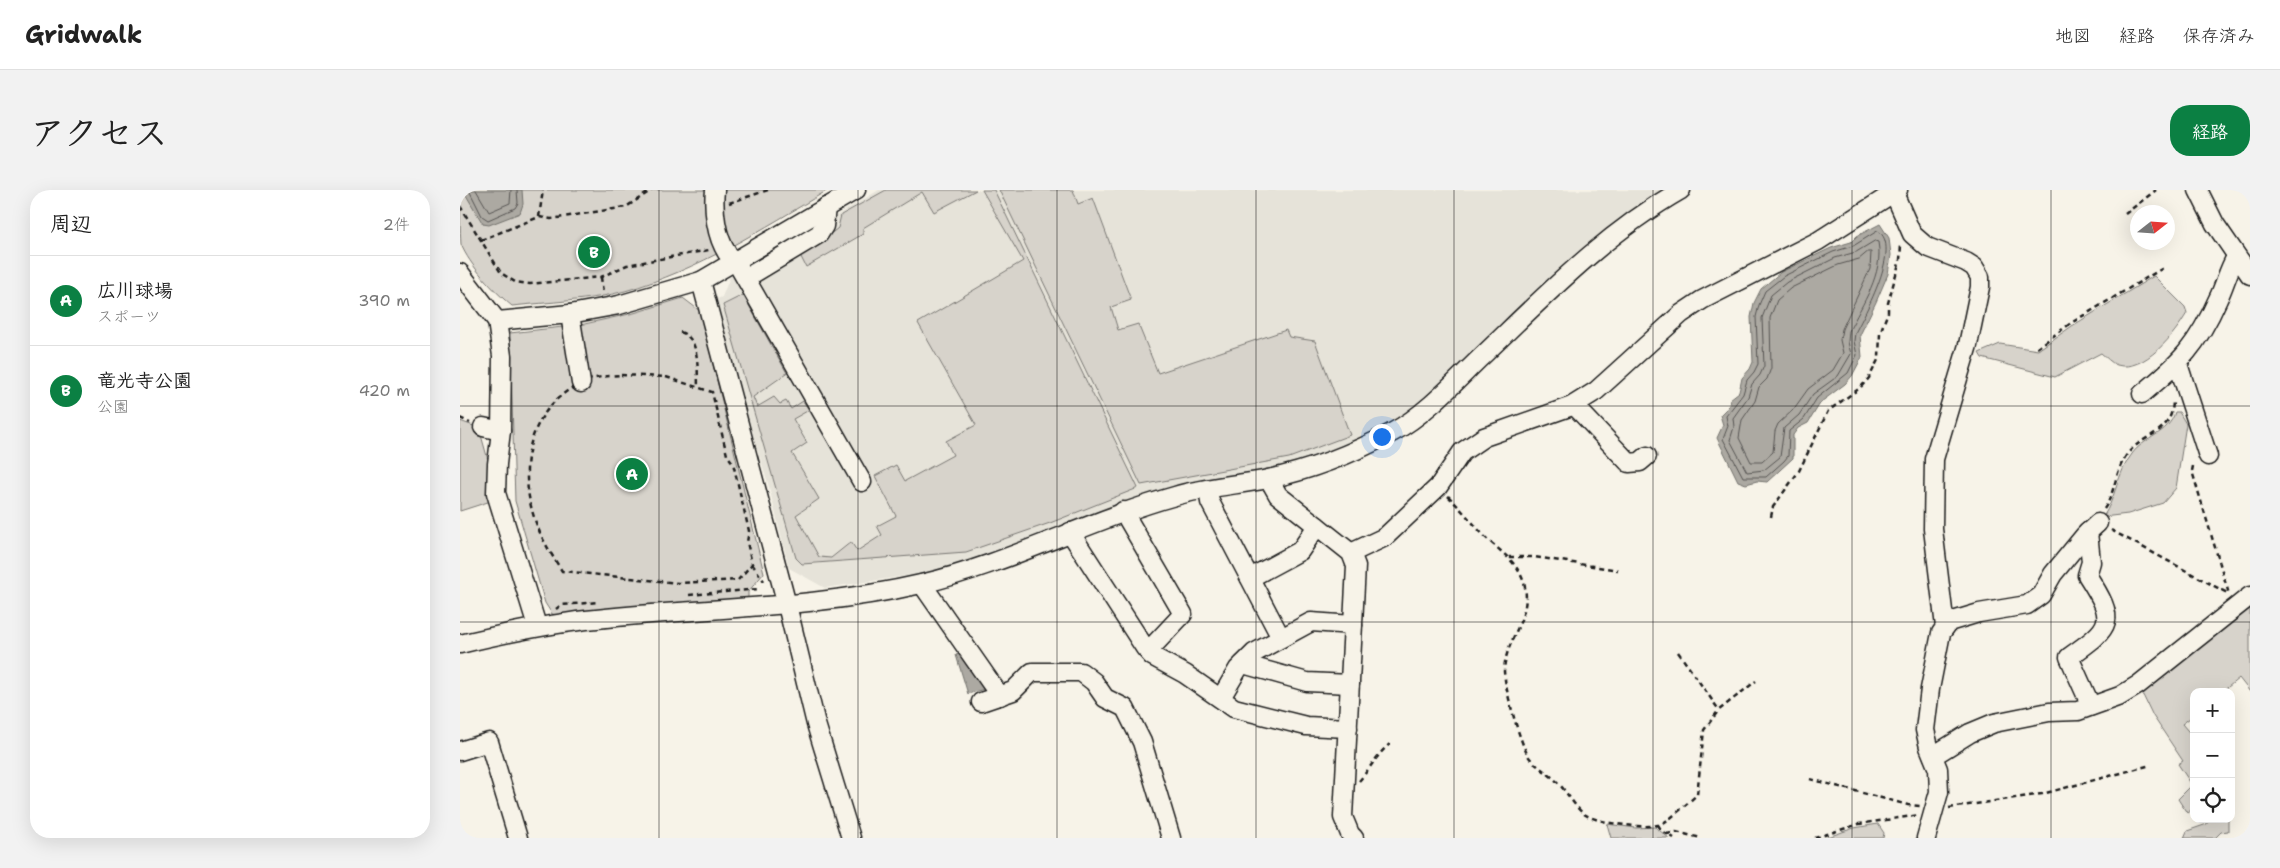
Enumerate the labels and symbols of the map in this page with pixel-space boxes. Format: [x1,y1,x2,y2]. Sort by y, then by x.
north arrow [2130,205,2175,250]
pin: B [578,233,610,271]
your location [1369,424,1395,450]
pin: A [616,455,648,493]

